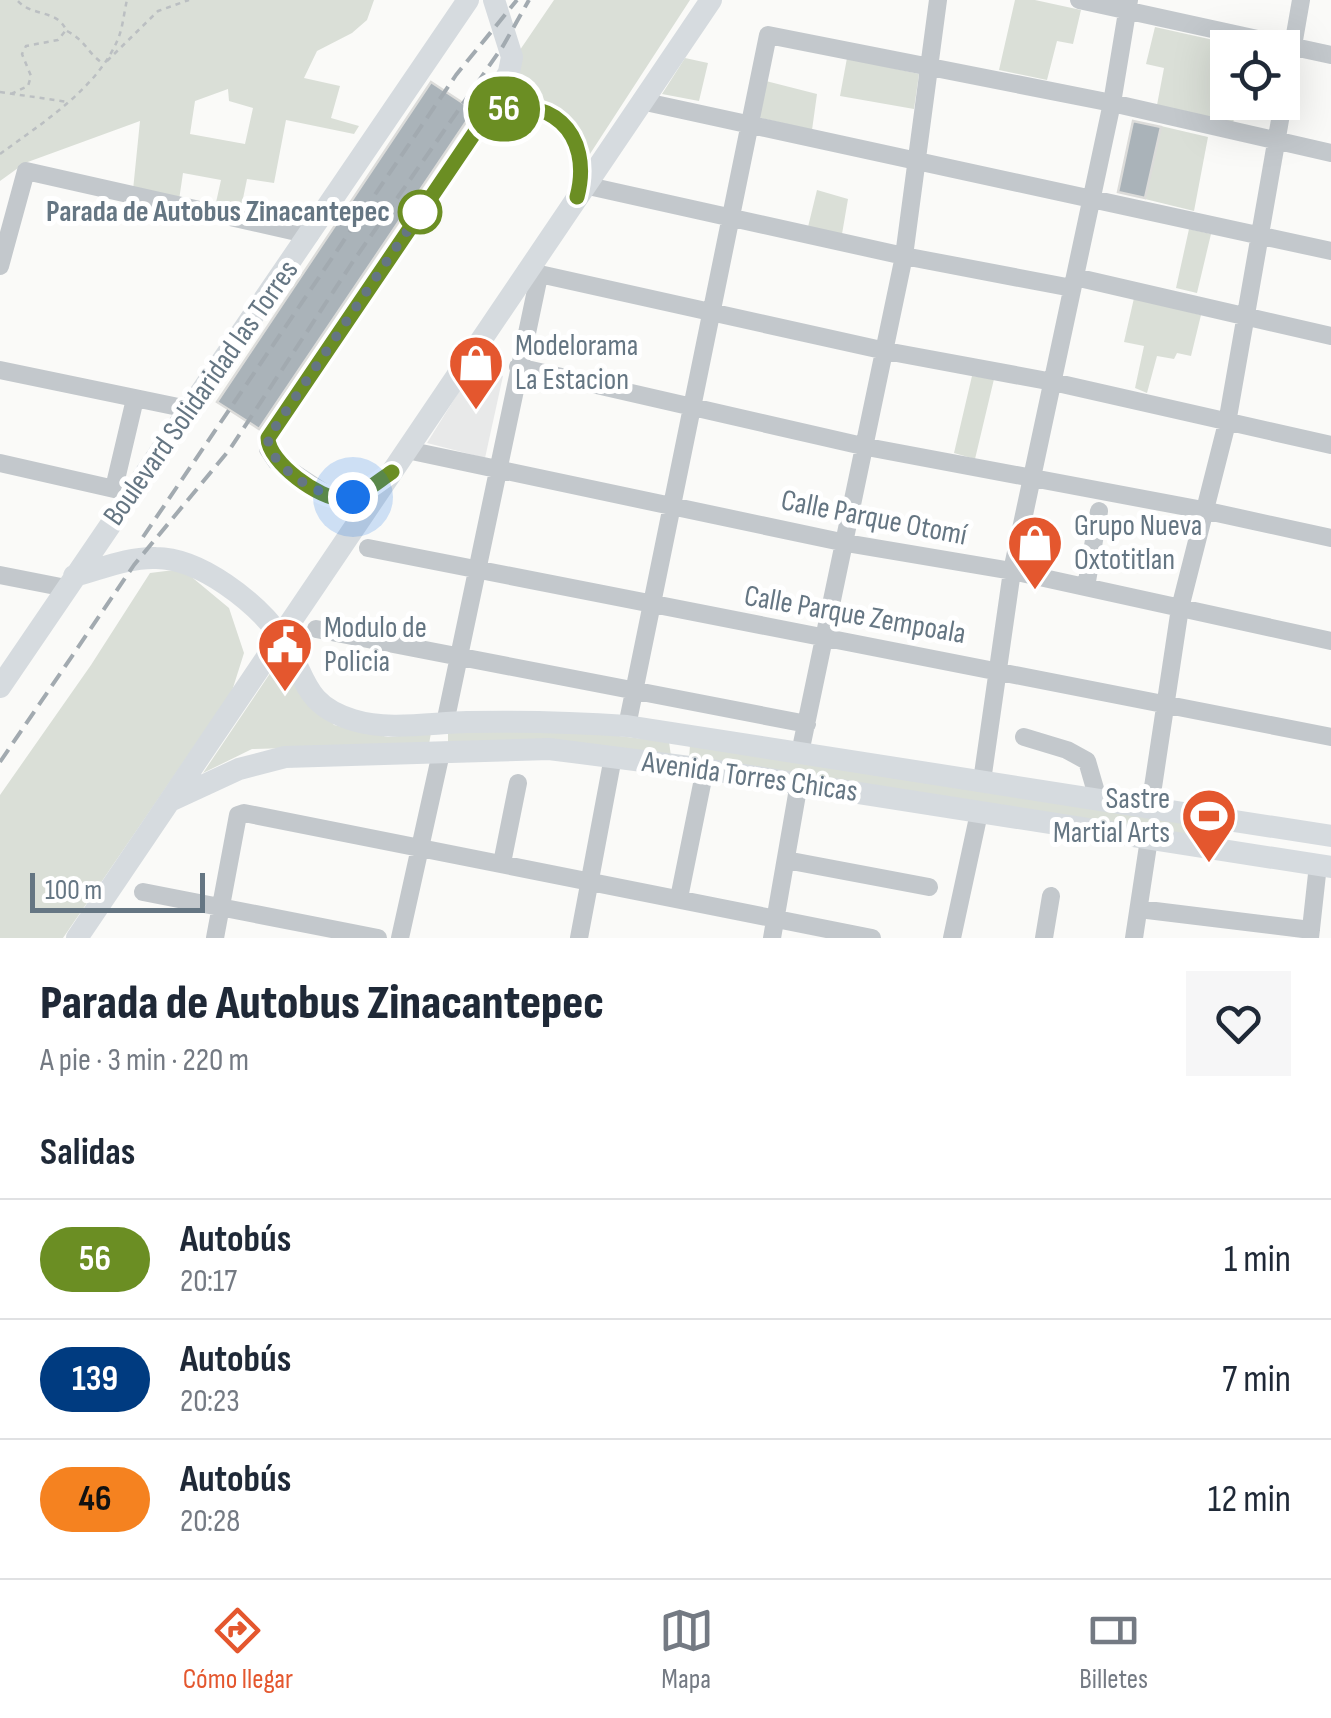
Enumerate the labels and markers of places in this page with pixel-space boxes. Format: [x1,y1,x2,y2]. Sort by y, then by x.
marker: Parada de Autobus Zinacantepec [399,191,441,233]
place label: Parada de Autobus Zinacantepec [46,194,390,230]
place label: Modelorama La Estacion [515,328,638,398]
shop icon: Modelorama La Estacion [446,333,506,412]
place label: Grupo Nueva Oxtotitlan [1074,508,1202,578]
shop icon: Grupo Nueva Oxtotitlan [1005,513,1065,592]
place label: Modulo de Policia [324,610,427,680]
public building icon: Modulo de Policia [255,615,315,694]
place label: Sastre Martial Arts [1053,781,1170,851]
sports icon: Sastre Martial Arts [1179,786,1239,865]

